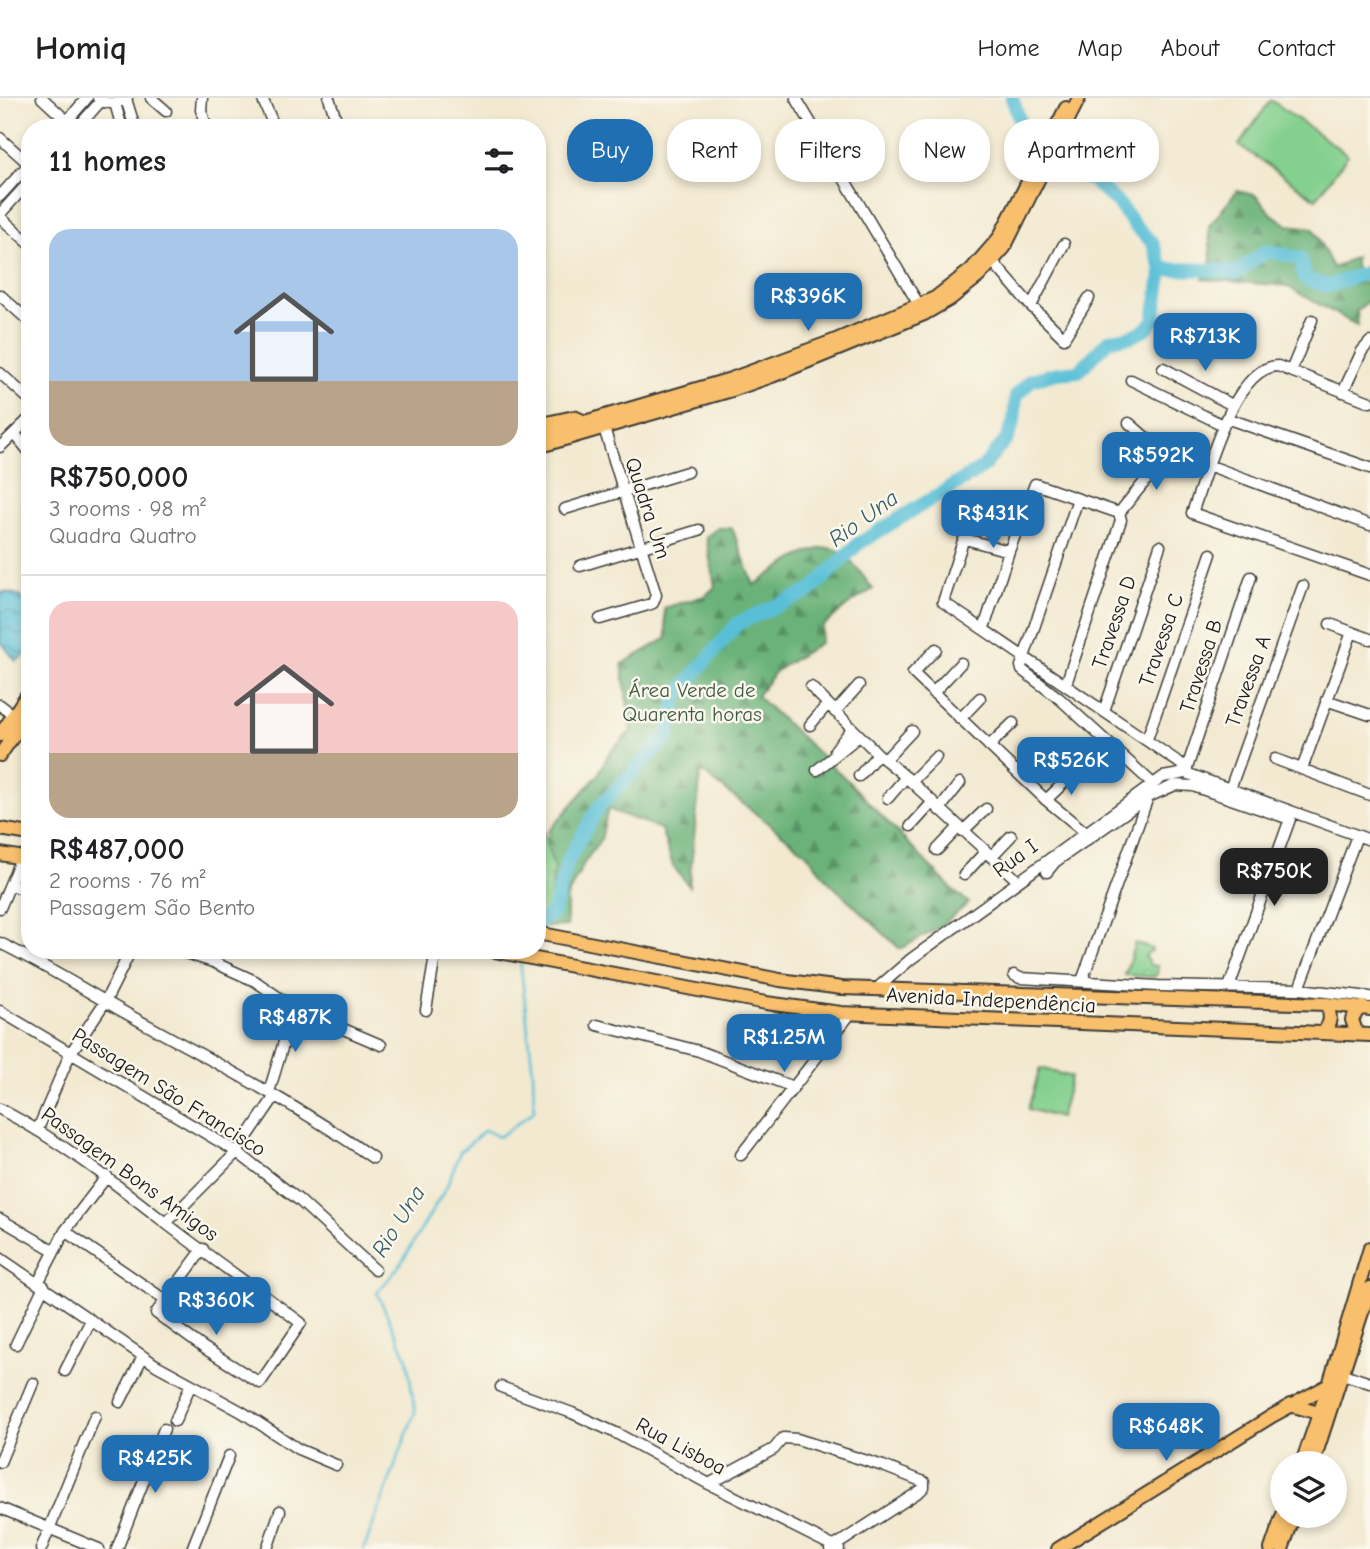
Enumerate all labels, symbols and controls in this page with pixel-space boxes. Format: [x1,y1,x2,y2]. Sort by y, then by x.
text: Homiq [35,29,127,67]
text: Home [978,34,1039,62]
text: Map [1077,34,1123,62]
text: About [1161,34,1219,62]
text: Contact [1257,34,1335,62]
chip: Buy [567,119,653,182]
chip: Rent [667,119,761,182]
chip: Filters [775,119,885,182]
chip: New [899,119,990,182]
chip: Apartment [1004,119,1159,182]
icon: filters [480,142,518,180]
text: 11 homes [49,144,166,179]
icon: home [221,274,347,400]
pin: R$396K [751,274,865,333]
text: R$396K [770,282,846,309]
pin: R$713K [1148,314,1262,373]
text: R$713K [1170,322,1240,349]
pin: R$592K [1099,432,1213,492]
text: R$592K [1118,441,1194,468]
street label: Quadra Um [620,454,676,562]
text: R$750,000 [49,460,188,495]
water label: Rio Una [823,484,903,553]
pin: R$431K [936,490,1050,550]
text: 3 rooms · 98 m² [49,495,206,522]
text: R$431K [957,499,1029,526]
text: Quadra Quatro [49,522,197,549]
street label: Travessa D [1087,572,1141,672]
street label: Travessa C [1134,590,1188,690]
street label: Travessa B [1175,616,1227,716]
street label: Travessa A [1220,632,1276,730]
icon: home [221,646,347,772]
park label: Área Verde de Quarenta horas [622,678,762,726]
pin: R$526K [1014,738,1128,797]
text: R$526K [1033,746,1109,773]
text: R$487,000 [49,832,185,867]
street label: Rua I [988,834,1042,882]
pin: R$750K [1217,848,1331,908]
text: R$750K [1236,857,1312,884]
text: 2 rooms · 76 m² [49,867,205,894]
text: Passagem São Bento [49,894,255,921]
street label: Avenida Independência [885,983,1097,1017]
pin: R$487K [238,995,352,1054]
text: R$487K [258,1003,332,1030]
pin: R$1.25M [719,1014,849,1074]
street label: Passagem São Francisco [68,1023,270,1161]
text: R$1.25M [743,1023,825,1050]
street label: Passagem Bons Amigos [37,1102,223,1246]
water label: Rio Una [366,1180,431,1262]
pin: R$360K [159,1278,273,1337]
text: R$360K [178,1286,254,1313]
pin: R$648K [1109,1404,1223,1463]
street label: Rua Lisboa [632,1412,730,1480]
text: R$648K [1129,1412,1203,1439]
pin: R$425K [98,1436,212,1495]
text: R$425K [118,1444,192,1471]
map controls [1270,1451,1347,1528]
button: layers [1270,1451,1347,1528]

